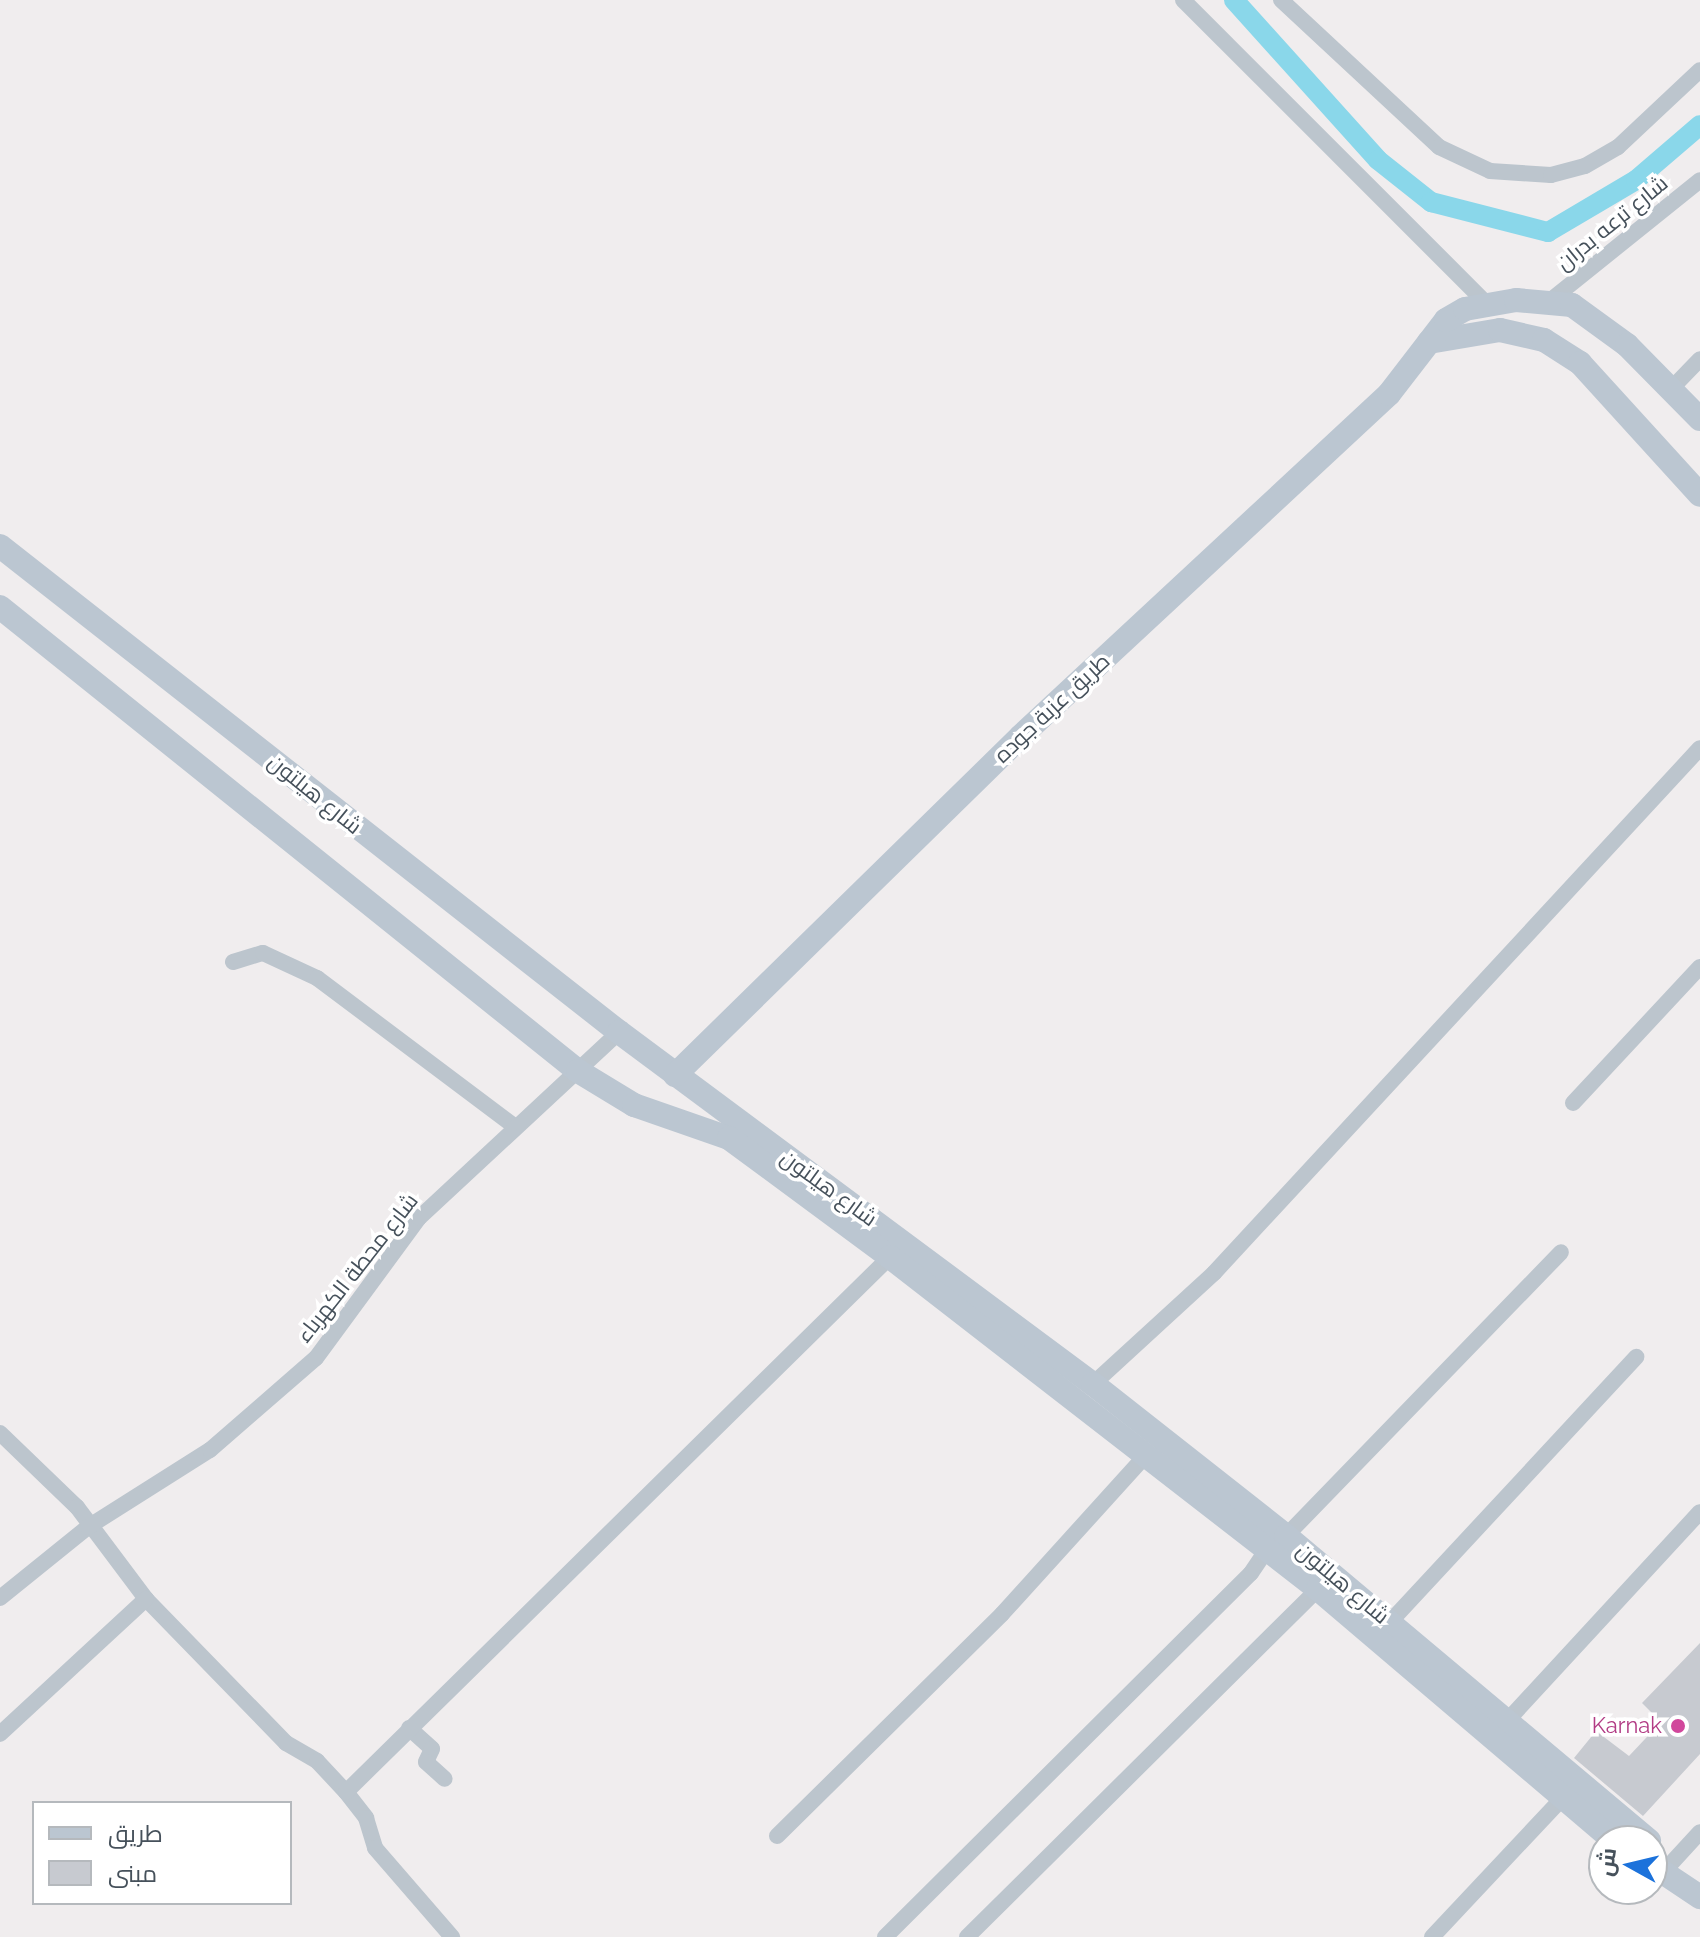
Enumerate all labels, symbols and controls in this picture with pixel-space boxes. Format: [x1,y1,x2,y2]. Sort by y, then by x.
street label: شارع ترعه بدران [1551,170,1673,276]
street label: طريق عزبة جوده [989,648,1115,768]
street label: شارع هيلتون [263,748,367,840]
street label: شارع هيلتون [776,1144,882,1232]
street label: شارع محطة الكهرباء [290,1188,424,1348]
street label: شارع هيلتون [1291,1537,1395,1629]
place label: Karnak [1592,1713,1662,1739]
marker: Karnak [1669,1717,1687,1735]
legend [32,1801,292,1905]
text: طريق [108,1819,163,1848]
north arrow [1588,1825,1668,1905]
text: ش [1591,1846,1621,1878]
text: مبنى [108,1859,157,1888]

